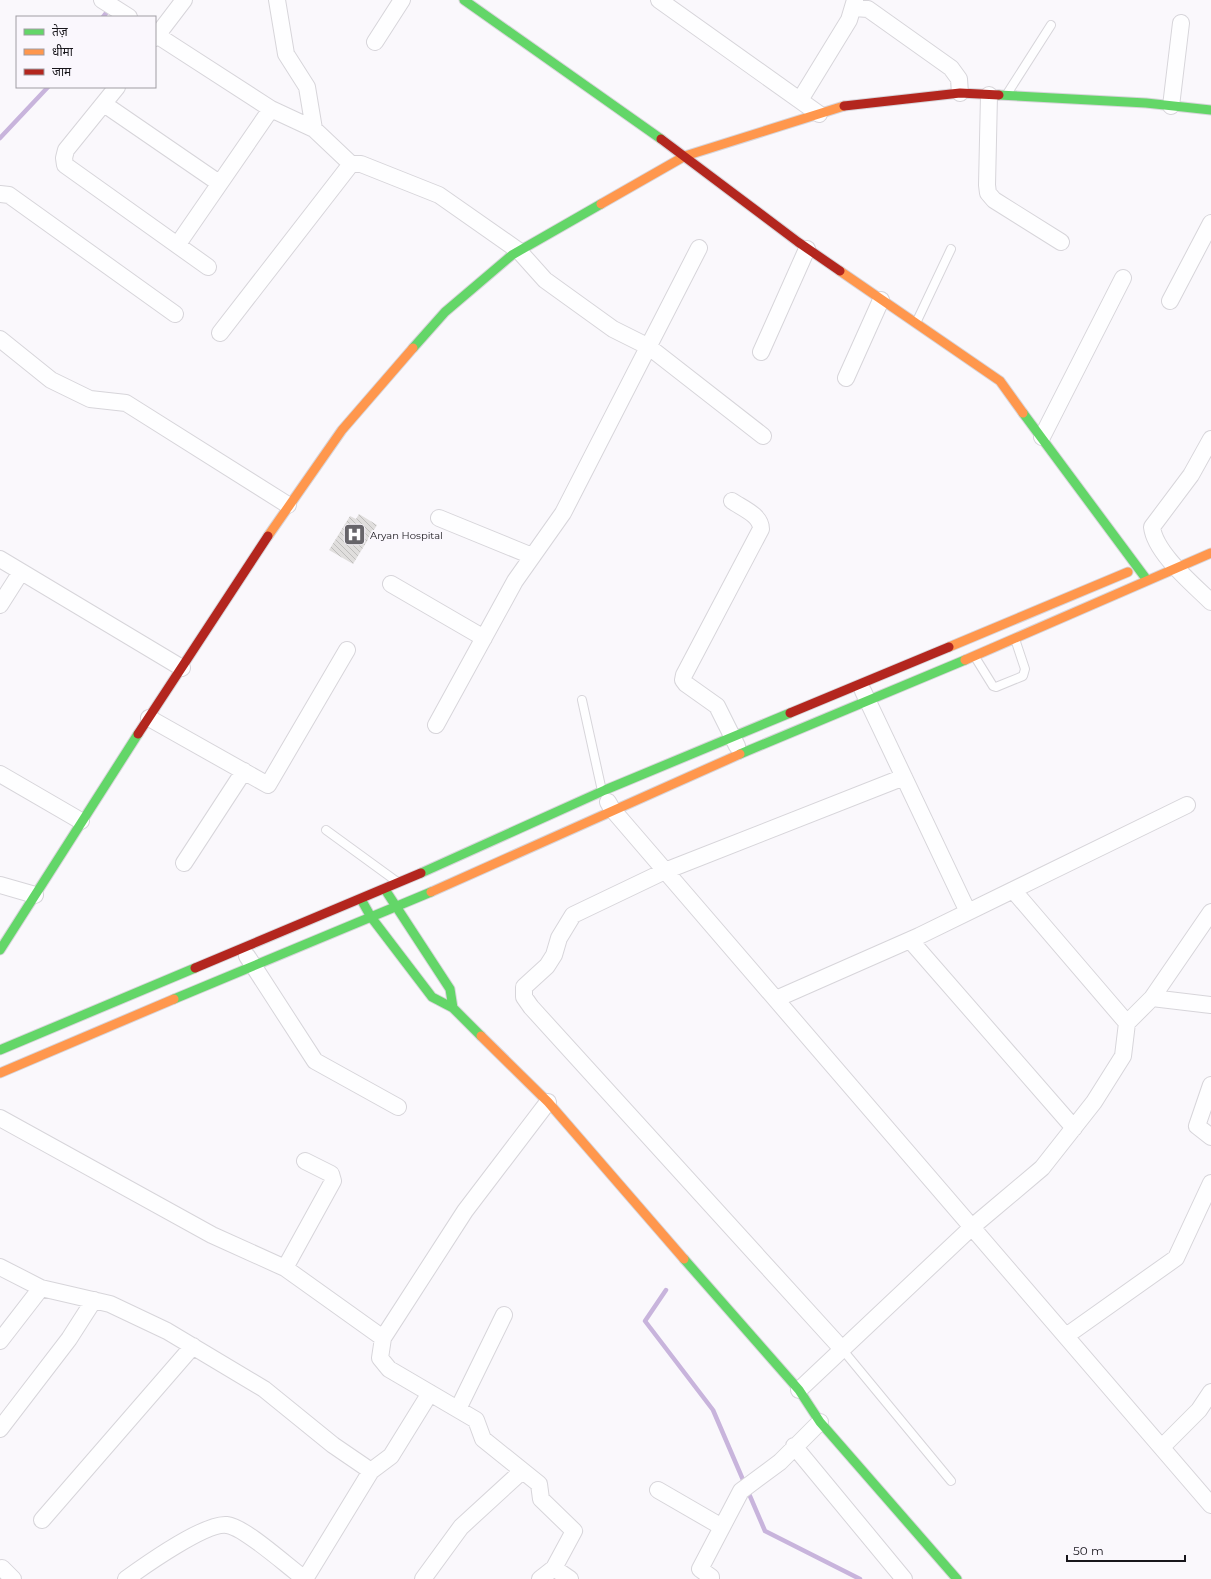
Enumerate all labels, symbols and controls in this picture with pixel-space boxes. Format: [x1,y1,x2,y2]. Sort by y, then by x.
legend [16,16,156,88]
text: तेज़ [52,24,69,39]
text: धीमा [52,44,74,59]
text: जाम [52,64,72,79]
hospital icon: Aryan Hospital [342,522,368,548]
place label: Aryan Hospital [370,529,443,542]
scale bar [1067,1537,1185,1563]
text: 50 m [1073,1543,1104,1558]

